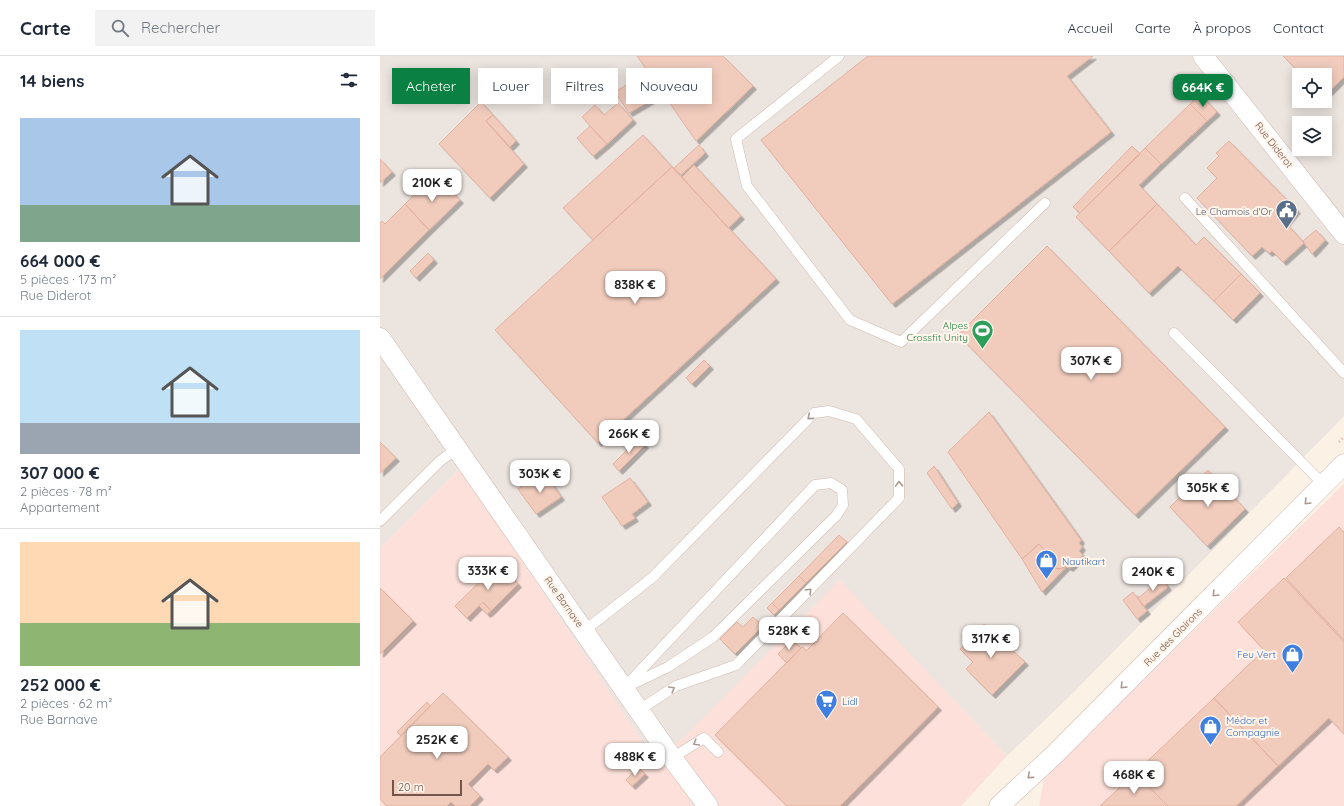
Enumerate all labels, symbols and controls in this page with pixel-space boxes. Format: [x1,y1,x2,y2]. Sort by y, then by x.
search box [95,10,375,46]
text: Carte [20,16,71,40]
icon: search [109,17,131,39]
text: Rechercher [141,18,220,37]
text: Accueil [1067,19,1113,37]
text: Carte [1135,19,1171,37]
text: À propos [1193,19,1251,37]
text: Contact [1273,19,1324,37]
chip: Acheter [392,68,470,104]
chip: Louer [478,68,543,104]
chip: Filtres [551,68,618,104]
chip: Nouveau [626,68,712,104]
map controls [1292,68,1332,156]
button: locate [1292,68,1332,108]
icon: filters [338,69,360,91]
text: 14 biens [20,70,84,91]
pin: 664K € [1170,74,1236,108]
text: 664K € [1182,79,1224,95]
button: layers [1292,116,1332,156]
street label: Rue Diderot [1252,119,1296,171]
icon: home [154,144,226,216]
pin: 210K € [399,169,465,203]
text: 210K € [412,174,452,190]
public building icon: Le Chamois d'Or [1274,198,1300,231]
place label: Le Chamois d'Or [1196,205,1272,218]
text: 664 000 € [20,250,100,271]
text: 5 pièces · 173 m² [20,271,116,287]
pin: 838K € [602,271,668,305]
text: 838K € [614,276,656,292]
text: Rue Diderot [20,287,91,303]
sports icon: Alpes Crossfit Unity [970,318,996,351]
place label: Alpes Crossfit Unity [906,319,968,344]
pin: 307K € [1058,347,1124,381]
text: 307K € [1070,352,1112,368]
icon: home [154,356,226,428]
one-way arrow [807,413,815,420]
pin: 266K € [596,420,662,454]
text: 266K € [608,425,650,441]
pin: 303K € [507,460,573,494]
text: 307 000 € [20,462,100,483]
text: 303K € [519,465,561,481]
pin: 305K € [1175,474,1241,508]
text: 305K € [1187,479,1229,495]
one-way arrow [895,481,903,487]
text: 2 pièces · 78 m² [20,483,112,499]
one-way arrow [1304,497,1312,505]
text: Appartement [20,499,100,515]
shop icon: Nautikart [1034,548,1060,581]
place label: Nautikart [1062,555,1106,568]
pin: 333K € [455,557,521,591]
pin: 240K € [1120,558,1186,592]
text: 333K € [467,562,509,578]
text: 240K € [1131,563,1175,579]
icon: home [154,568,226,640]
street label: Rue Barnave [542,574,587,630]
one-way arrow [804,589,812,596]
one-way arrow [1212,589,1220,597]
street label: Rue des Glairons [1141,605,1205,669]
pin: 528K € [756,617,822,651]
text: 528K € [768,622,810,638]
pin: 317K € [958,625,1024,659]
text: 317K € [971,630,1011,646]
shop icon: Feu Vert [1279,641,1305,674]
place label: Feu Vert [1237,648,1277,661]
text: 252 000 € [20,674,101,695]
one-way arrow [1120,681,1128,689]
one-way arrow [668,687,675,694]
supermarket icon: Lidl [814,688,840,721]
text: 2 pièces · 62 m² [20,695,112,711]
place label: Lidl [842,695,858,708]
text: Rue Barnave [20,711,98,727]
shop icon: Médor et Compagnie [1198,713,1224,746]
place label: Médor et Compagnie [1226,714,1280,739]
pin: 252K € [404,726,470,760]
text: 252K € [416,731,458,747]
one-way arrow [693,738,700,745]
pin: 488K € [602,743,668,777]
text: 488K € [614,748,656,764]
pin: 468K € [1101,761,1167,795]
text: 468K € [1113,766,1155,782]
one-way arrow [1027,772,1035,779]
scale bar [392,778,462,797]
text: 20 m [398,780,424,794]

